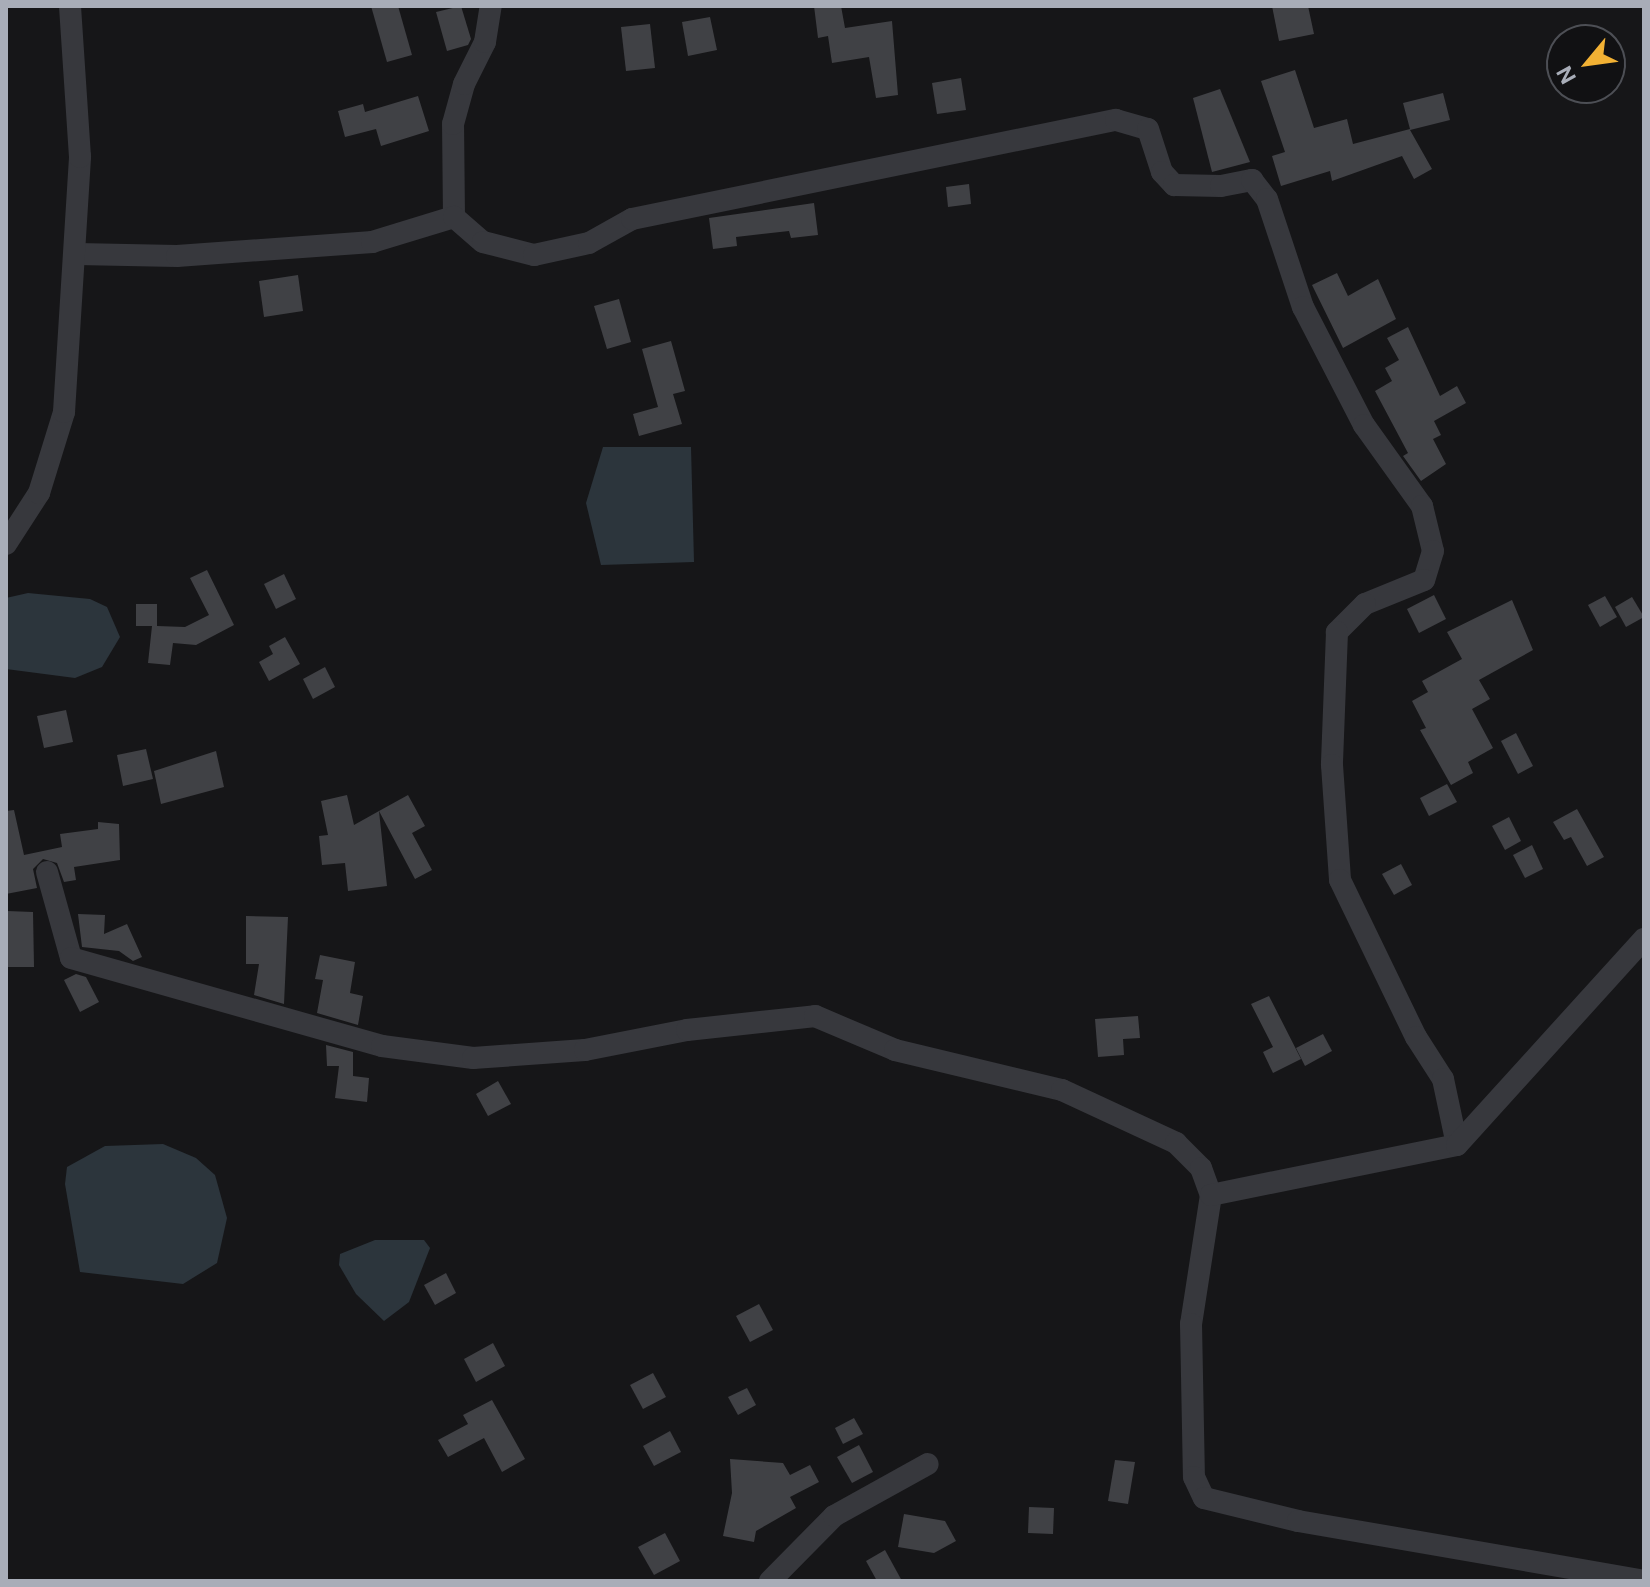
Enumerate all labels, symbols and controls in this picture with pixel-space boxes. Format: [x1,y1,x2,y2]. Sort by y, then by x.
north arrow [1546,24,1626,104]
text: N [1550,61,1583,89]

